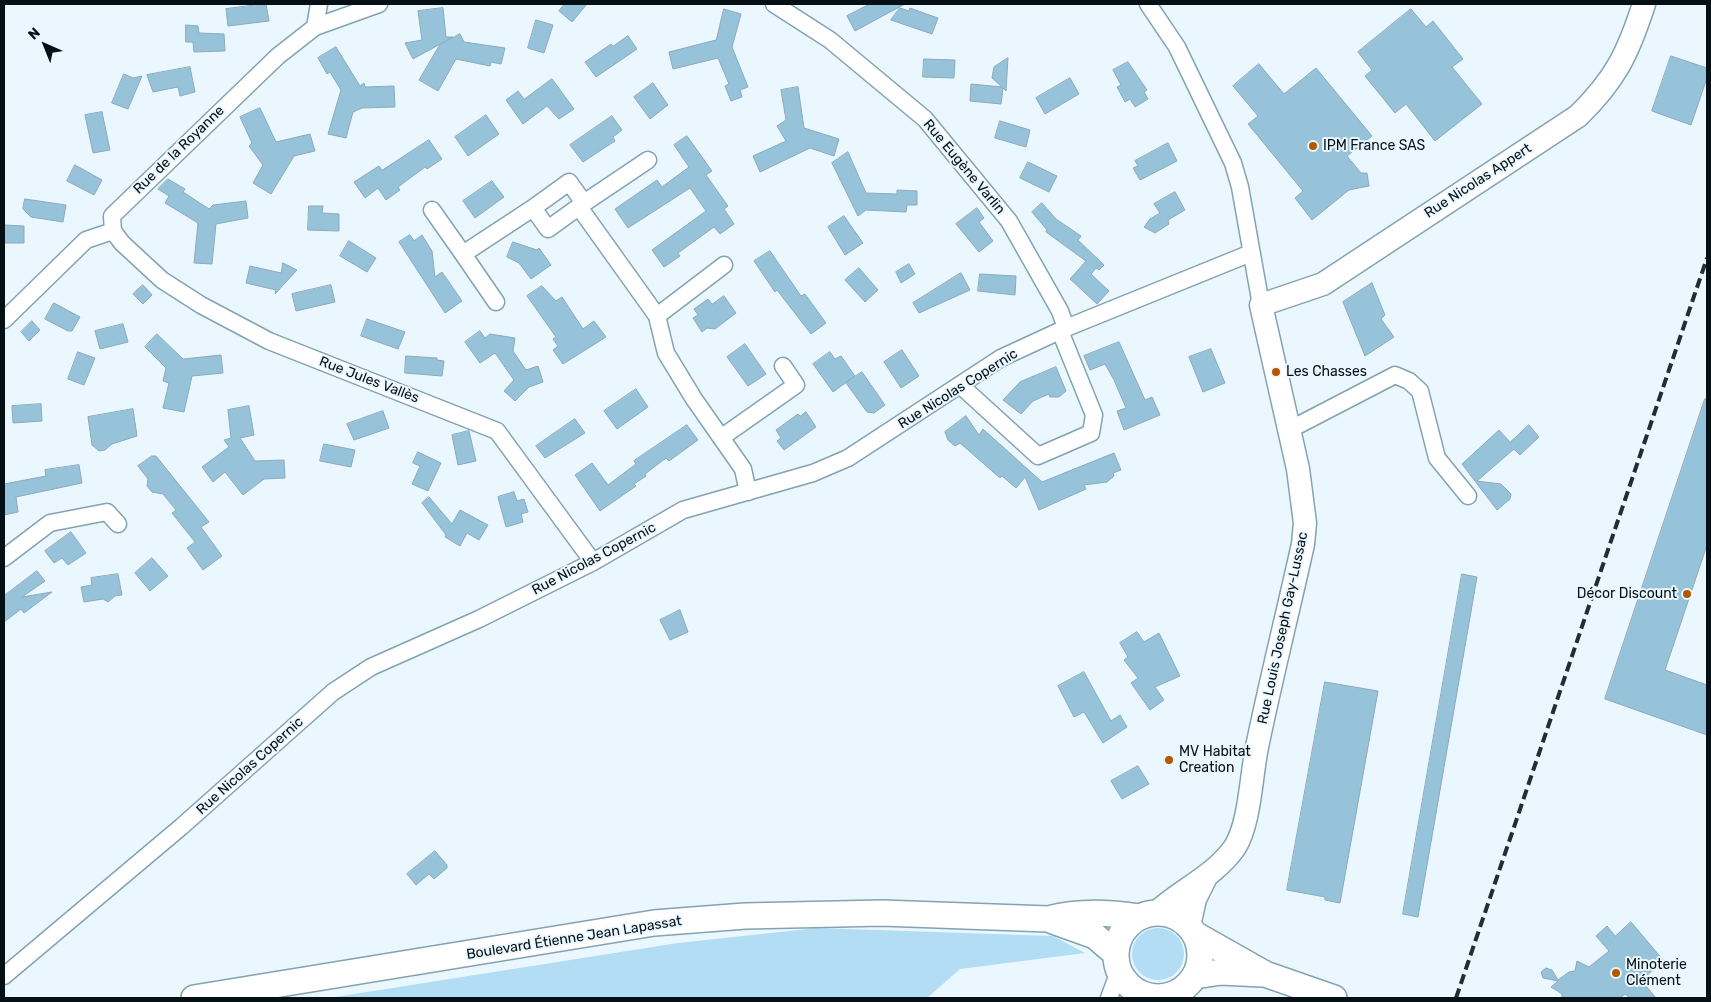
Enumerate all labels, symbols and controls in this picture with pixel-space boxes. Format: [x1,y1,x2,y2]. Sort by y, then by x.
north arrow [20,20,70,70]
text: N [25,24,44,43]
street label: Rue de la Royanne [130,102,228,198]
street label: Rue Eugène Varlin [920,116,1008,218]
place label: IPM France SAS [1323,138,1425,154]
marker: IPM France SAS [1307,140,1319,152]
street label: Rue Nicolas Appert [1421,140,1535,222]
street label: Rue Nicolas Copernic [895,345,1021,433]
street label: Rue Jules Vallès [317,353,421,407]
place label: Les Chasses [1286,364,1367,380]
marker: Les Chasses [1270,366,1282,378]
street label: Rue Nicolas Copernic [529,519,659,599]
street label: Rue Louis Joseph Gay-Lussac [1254,530,1312,726]
place label: Décor Discount [1577,586,1677,602]
marker: Décor Discount [1681,588,1693,600]
street label: Rue Nicolas Copernic [193,714,307,818]
place label: MV Habitat Creation [1179,744,1251,776]
marker: MV Habitat Creation [1163,754,1175,766]
street label: Boulevard Étienne Jean Lapassat [465,913,683,963]
place label: Minoterie Clément [1626,957,1687,990]
marker: Minoterie Clément [1610,967,1622,979]

